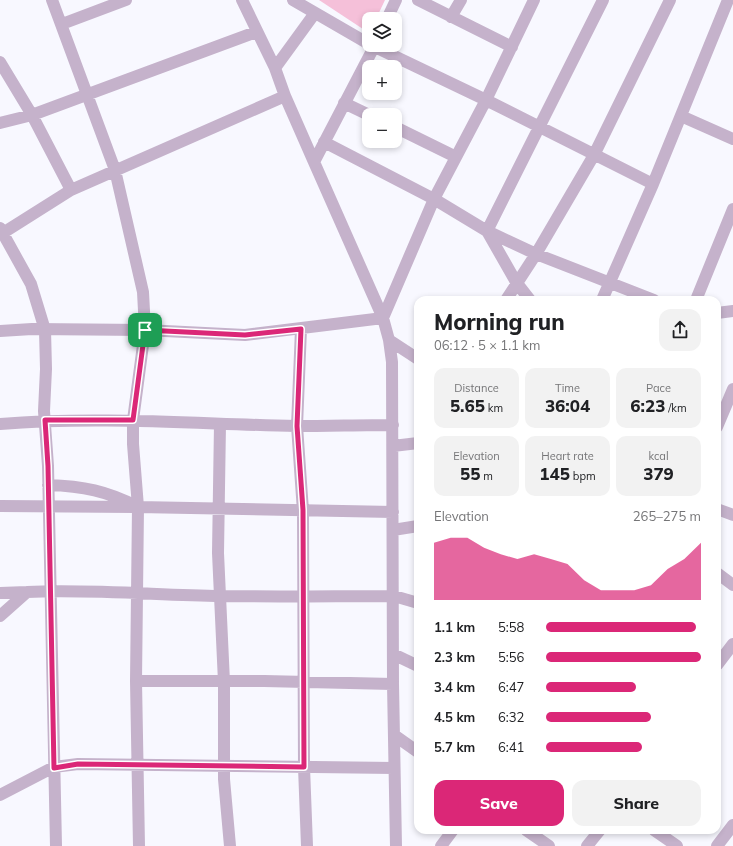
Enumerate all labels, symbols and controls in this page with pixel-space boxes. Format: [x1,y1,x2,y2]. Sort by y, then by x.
map controls [362,12,402,148]
button: layers [362,12,402,52]
button: + [362,60,402,100]
button: − [362,108,402,148]
text: Morning run [434,308,565,336]
button: share [659,309,701,351]
pin [128,313,162,347]
icon: arrive [134,319,156,341]
text: 06:12 · 5 × 1.1 km [434,337,540,353]
text: Distance [454,381,499,395]
text: Time [555,381,580,395]
text: Pace [646,381,671,395]
text: 5.65 [450,395,485,416]
text: 36:04 [545,395,590,416]
text: 6:23 [630,395,665,416]
text: km [485,401,503,415]
text: /km [665,401,687,415]
text: Elevation [453,449,500,463]
text: Heart rate [541,449,594,463]
text: kcal [648,449,669,463]
text: 55 [460,463,480,484]
text: 145 [539,463,570,484]
text: 379 [643,463,674,484]
text: m [480,469,493,483]
text: bpm [570,469,596,483]
text: Elevation [434,508,489,524]
text: 265–275 m [633,508,701,524]
text: 1.1 km [434,619,475,635]
text: 5:58 [498,619,524,635]
text: 2.3 km [434,649,475,665]
text: 5:56 [498,649,524,665]
text: 3.4 km [434,679,475,695]
text: 6:47 [498,679,524,695]
text: 4.5 km [434,709,475,725]
text: 6:32 [498,709,524,725]
text: 5.7 km [434,739,475,755]
text: 6:41 [498,739,524,755]
button: Save [434,780,564,826]
button: Share [572,780,701,826]

